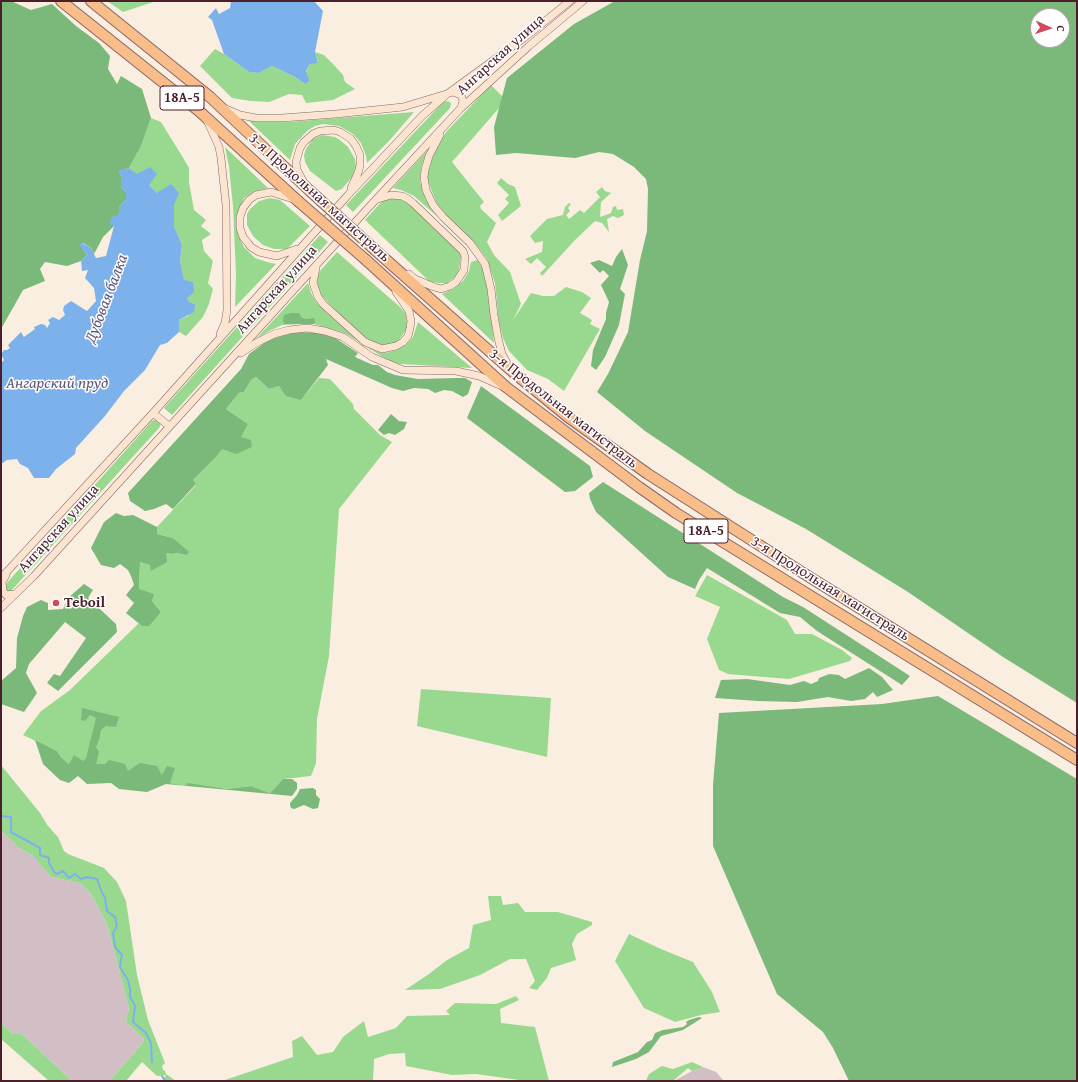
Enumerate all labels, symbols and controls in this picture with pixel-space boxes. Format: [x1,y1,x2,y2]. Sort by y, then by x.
north arrow [1030,8,1070,48]
street label: Ангарская улица [453,11,549,99]
text: С [1053,25,1069,32]
road number: 18А-5 [160,86,204,110]
street label: 3-я Продольная магистраль [245,130,393,266]
street label: Ангарская улица [233,242,321,338]
water label: Дубовая балка [81,252,133,346]
street label: 3-я Продольная магистраль [485,345,641,473]
water label: Ангарский пруд [6,374,108,394]
street label: Ангарская улица [15,481,103,577]
road number: 18А-5 [684,519,728,543]
street label: 3-я Продольная магистраль [747,533,913,645]
place label: Teboil [64,594,105,612]
marker: Teboil [51,598,61,608]

